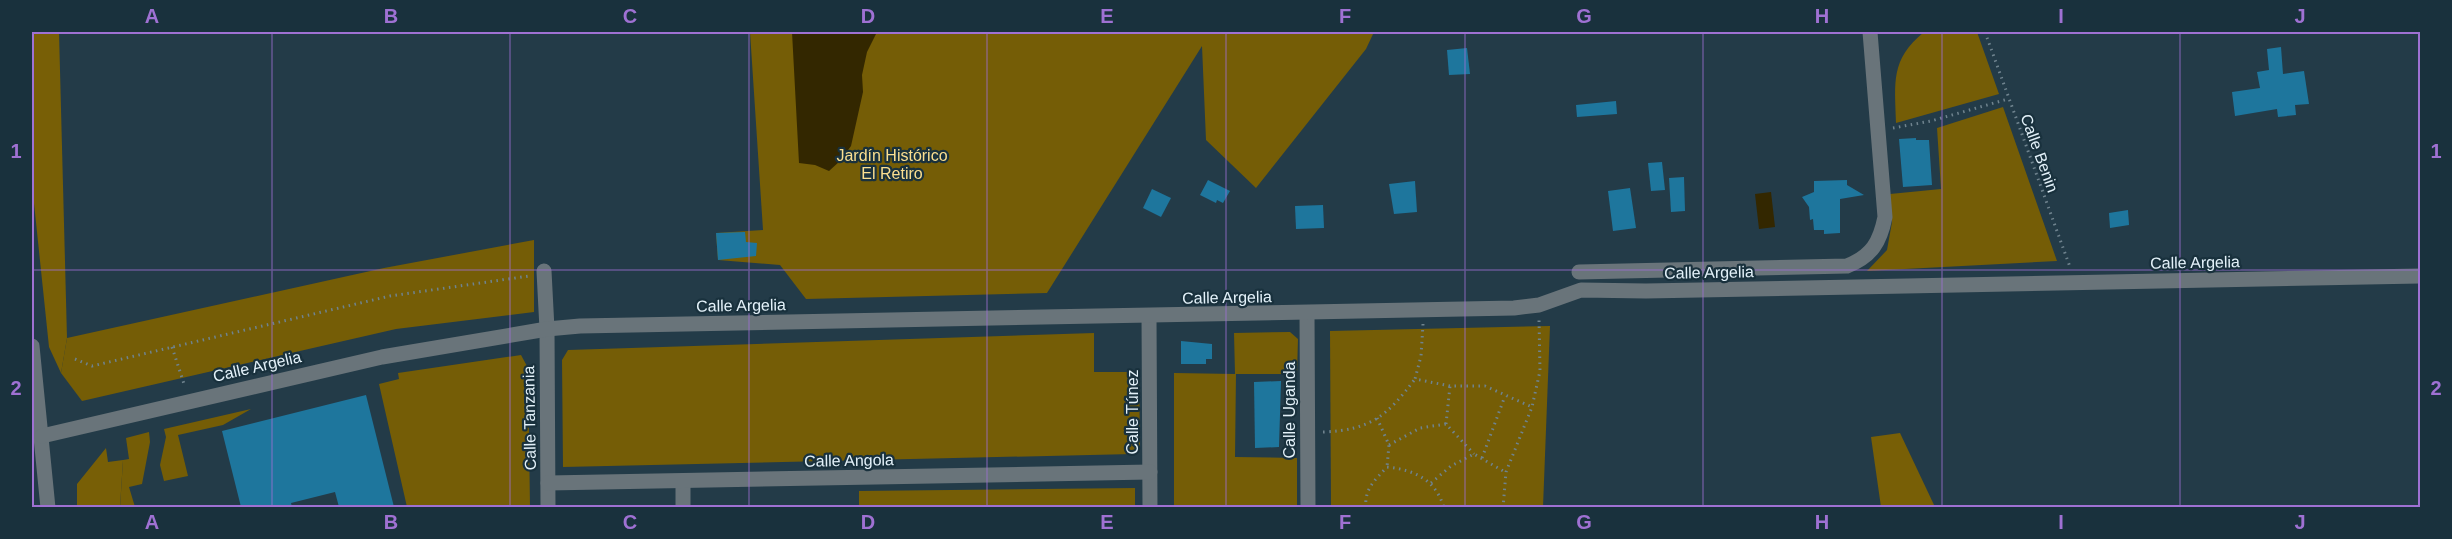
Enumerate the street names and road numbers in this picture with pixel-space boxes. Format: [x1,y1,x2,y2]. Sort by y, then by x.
street label: Calle Benin [2018,112,2062,195]
street label: Calle Argelia [2150,253,2240,272]
street label: Calle Argelia [1664,263,1754,282]
street label: Calle Argelia [1182,288,1272,307]
street label: Calle Argelia [696,296,786,315]
street label: Calle Argelia [211,348,303,385]
street label: Calle Uganda [1281,361,1298,458]
street label: Calle Tanzania [520,365,539,470]
street label: Calle Túnez [1124,369,1141,455]
street label: Calle Angola [804,451,894,470]

